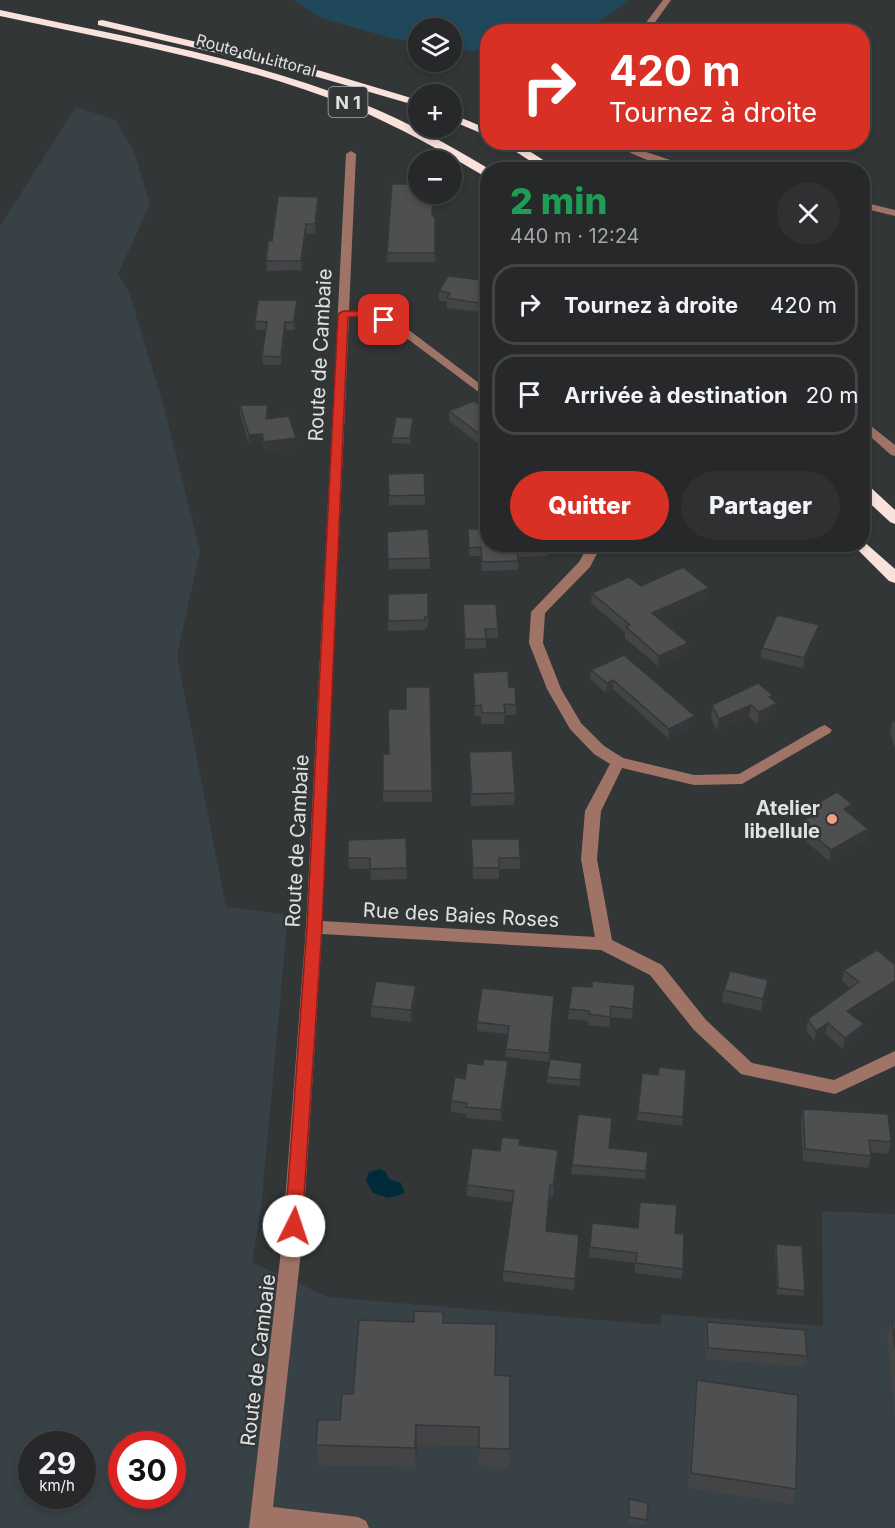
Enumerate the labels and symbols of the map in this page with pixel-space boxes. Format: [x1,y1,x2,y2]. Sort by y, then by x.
street label: Route du Littoral [194,29,318,81]
road number: N 1 [328,87,368,117]
street label: Route de Cambaie [303,268,337,442]
pin [358,294,409,345]
street label: Route de Cambaie [280,754,314,928]
place label: Atelier libellule [744,796,820,843]
marker: Atelier libellule [825,812,839,826]
street label: Rue des Baies Roses [362,898,560,932]
position arrow [262,1194,326,1258]
street label: Route de Cambaie [236,1273,280,1447]
speed limit sign: 30 [108,1431,186,1509]

